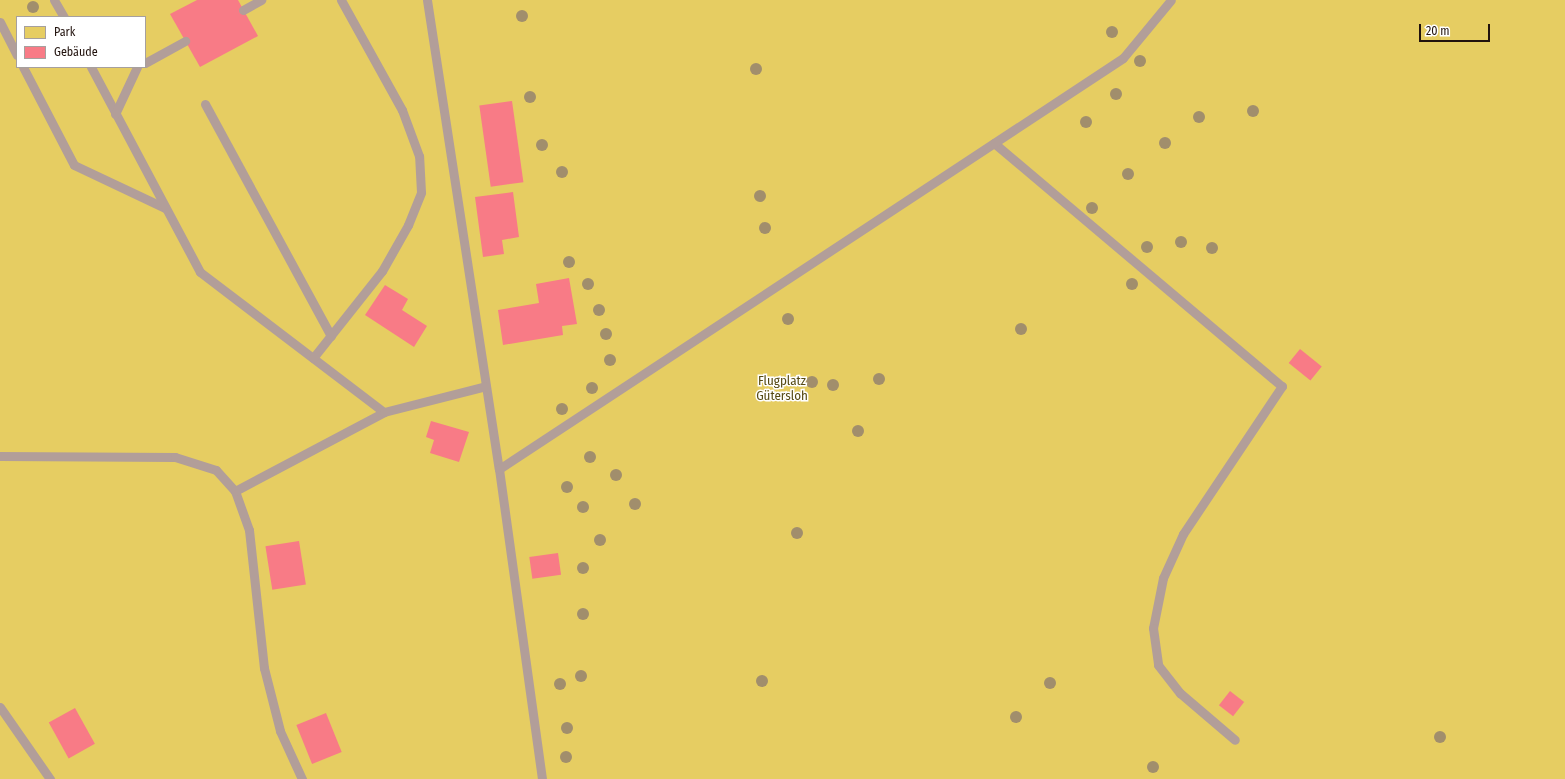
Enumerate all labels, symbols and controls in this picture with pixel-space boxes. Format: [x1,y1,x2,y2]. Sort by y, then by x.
legend [16,16,146,68]
scale bar [1421,16,1492,42]
text: 20 m [1426,24,1450,38]
text: Park [54,25,75,39]
text: Gebäude [54,45,98,59]
park label: Flugplatz Gütersloh [756,374,808,405]

